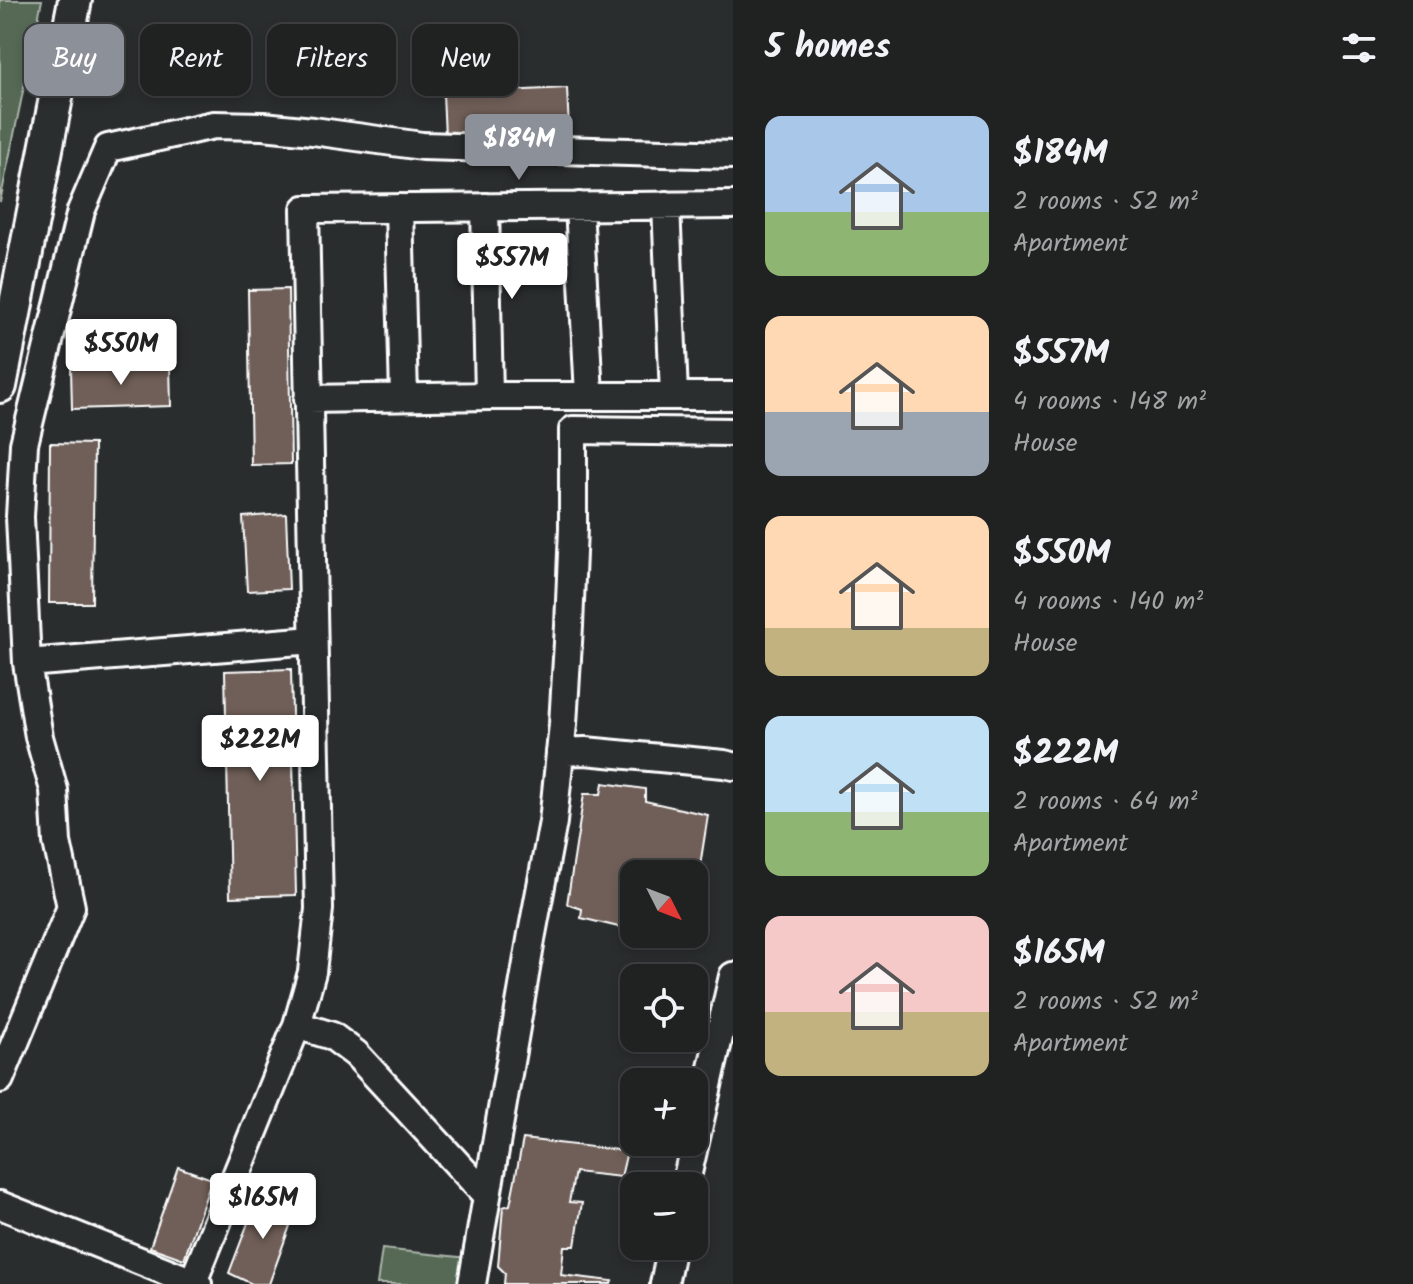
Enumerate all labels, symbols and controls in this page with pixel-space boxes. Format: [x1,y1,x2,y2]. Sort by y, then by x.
text: 5 homes [765,21,890,75]
chip: Buy [24,24,124,96]
chip: Rent [140,24,251,96]
chip: Filters [267,24,396,96]
chip: New [412,24,518,96]
icon: filters [1337,26,1381,70]
pin: $184M [463,114,575,182]
text: $184M [483,119,555,161]
text: $184M [1013,127,1108,181]
icon: home [829,148,925,244]
text: 2 rooms · 52 m² [1013,181,1198,223]
text: Apartment [1013,223,1128,265]
pin: $557M [456,233,568,301]
text: $557M [475,238,549,280]
pin: $550M [65,319,177,387]
text: $550M [84,324,158,366]
text: $557M [1013,327,1109,381]
icon: home [829,348,925,444]
text: 4 rooms · 148 m² [1013,381,1206,423]
text: House [1013,423,1077,465]
text: $550M [1013,527,1111,581]
icon: home [829,548,925,644]
text: 4 rooms · 140 m² [1013,581,1203,623]
text: House [1013,623,1077,665]
pin: $222M [204,715,316,783]
text: $222M [220,720,300,762]
text: $222M [1013,727,1118,781]
icon: home [829,748,925,844]
text: 2 rooms · 64 m² [1013,781,1197,823]
text: Apartment [1013,823,1128,865]
north arrow [620,860,708,948]
map controls [620,860,708,1260]
text: $165M [1013,927,1105,981]
icon: home [829,948,925,1044]
button: locate [620,964,708,1052]
text: 2 rooms · 52 m² [1013,981,1198,1023]
text: Apartment [1013,1023,1128,1065]
button: + [620,1068,708,1156]
button: − [620,1172,708,1260]
pin: $165M [207,1173,319,1241]
text: $165M [228,1178,298,1220]

